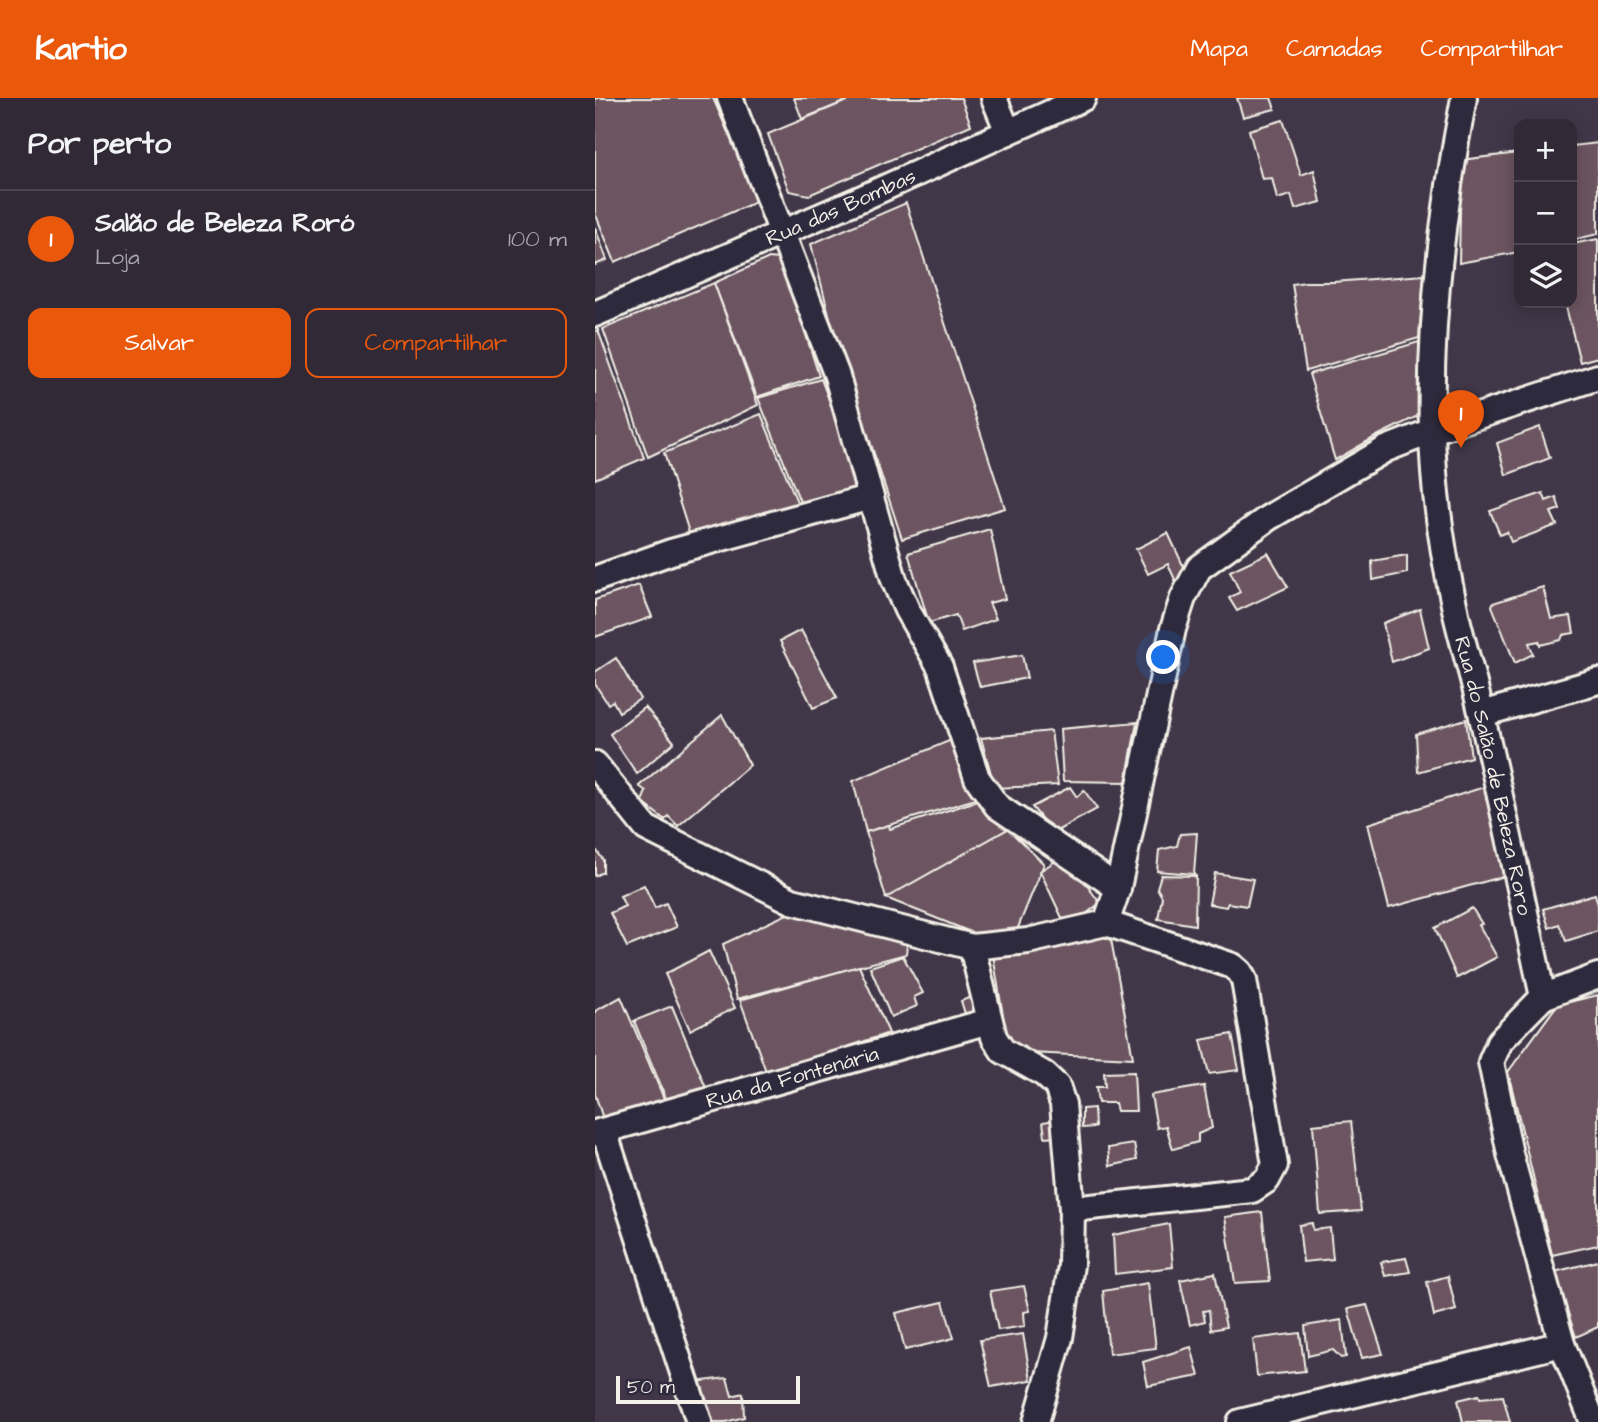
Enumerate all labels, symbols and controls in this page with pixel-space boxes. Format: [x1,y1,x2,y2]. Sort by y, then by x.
text: Kartio [35,26,127,72]
text: Mapa [1190,32,1248,66]
text: Camadas [1286,32,1383,66]
text: Compartilhar [1421,32,1563,66]
map controls [1514,119,1577,308]
button: + [1514,119,1577,182]
text: Por perto [28,123,171,165]
street label: Rua das Bombas [761,161,920,253]
button: − [1514,182,1577,245]
text: Salão de Beleza Roró [95,205,354,241]
text: 1 [50,223,52,255]
text: 100 m [508,223,567,255]
text: Loja [95,241,140,273]
button: layers [1514,245,1577,308]
button: Salvar [28,308,291,378]
button: Compartilhar [305,308,567,378]
pin: 1 [1438,390,1484,448]
street label: Rua do Salão de Beleza Roro [1448,633,1540,918]
your location [1146,640,1180,674]
street label: Rua da Fontenária [703,1039,882,1115]
scale bar [616,1373,800,1405]
text: 50 m [627,1374,675,1401]

